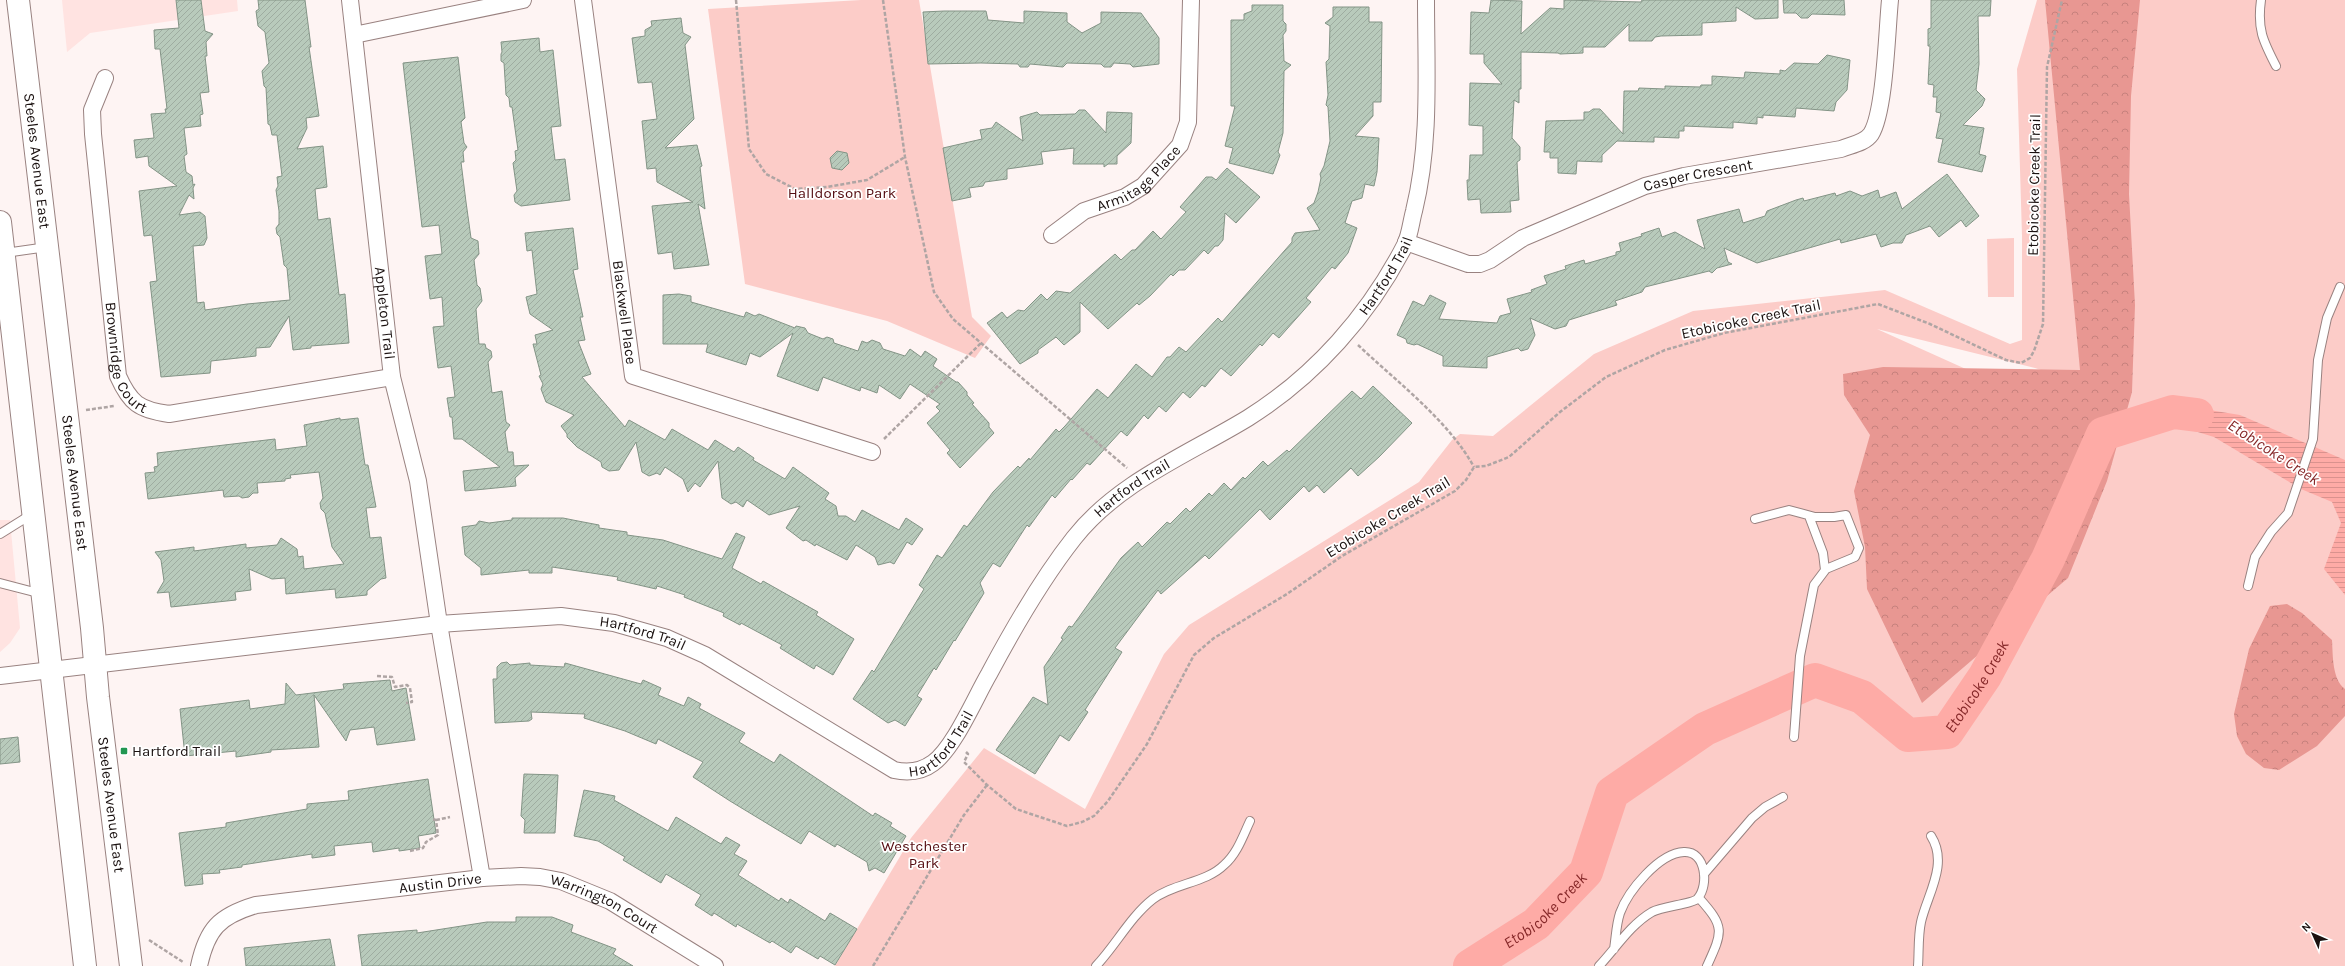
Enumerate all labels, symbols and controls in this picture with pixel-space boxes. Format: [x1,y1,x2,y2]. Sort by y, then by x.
street label: Steeles Avenue East [20,92,54,230]
street label: Etobicoke Creek Trail [2024,114,2044,256]
street label: Armitage Place [1094,142,1184,215]
street label: Casper Crescent [1641,155,1754,195]
park label: Halldorson Park [788,184,896,202]
street label: Hartford Trail [1355,234,1417,319]
street label: Blackwell Place [609,259,640,365]
street label: Appleton Trail [371,266,399,360]
street label: Etobicoke Creek Trail [1680,295,1822,343]
street label: Brownridge Court [101,301,150,417]
street label: Steeles Avenue East [58,414,92,552]
water label: Etobicoke Creek [2225,415,2324,489]
street label: Hartford Trail [1090,455,1173,521]
street label: Etobicoke Creek Trail [1322,473,1454,561]
street label: Hartford Trail [598,612,689,654]
water label: Etobicoke Creek [1940,636,2013,736]
street label: Hartford Trail [907,707,977,781]
street label: Steeles Avenue East [94,736,128,874]
place label: Hartford Trail [132,742,221,760]
marker: Hartford Trail [119,746,129,756]
park label: Westchester Park [881,837,967,872]
water label: Etobicoke Creek [1500,867,1591,952]
street label: Austin Drive [398,869,483,897]
street label: Warrington Court [549,870,661,938]
north arrow [2293,914,2333,954]
text: N [2299,920,2314,935]

